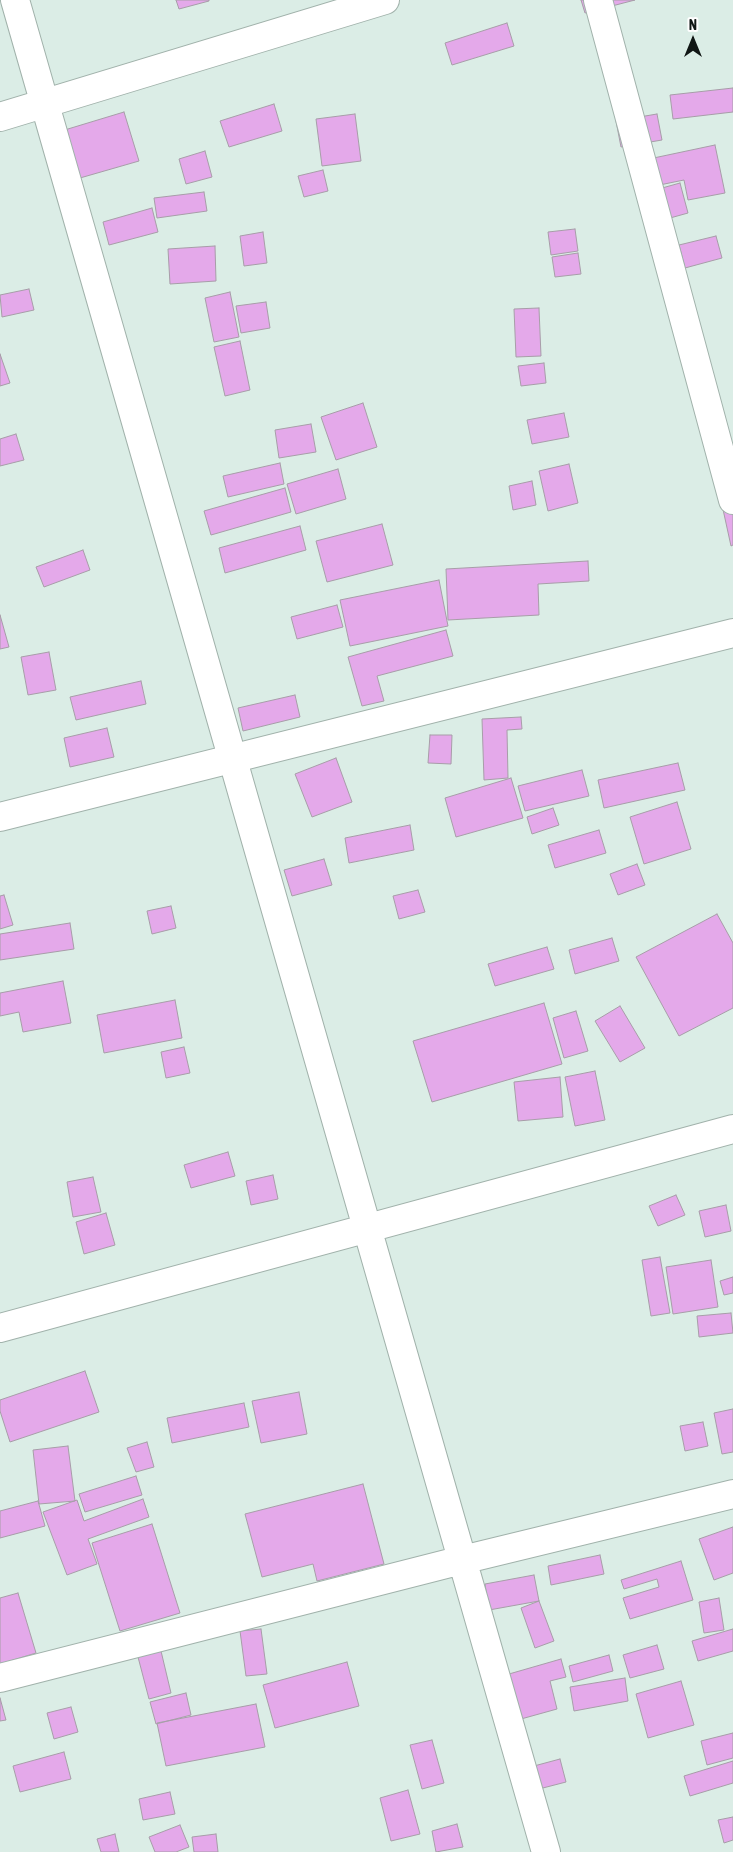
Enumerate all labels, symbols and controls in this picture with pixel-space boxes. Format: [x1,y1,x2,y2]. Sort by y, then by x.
north arrow [668,15,718,65]
text: N [689,17,697,33]

